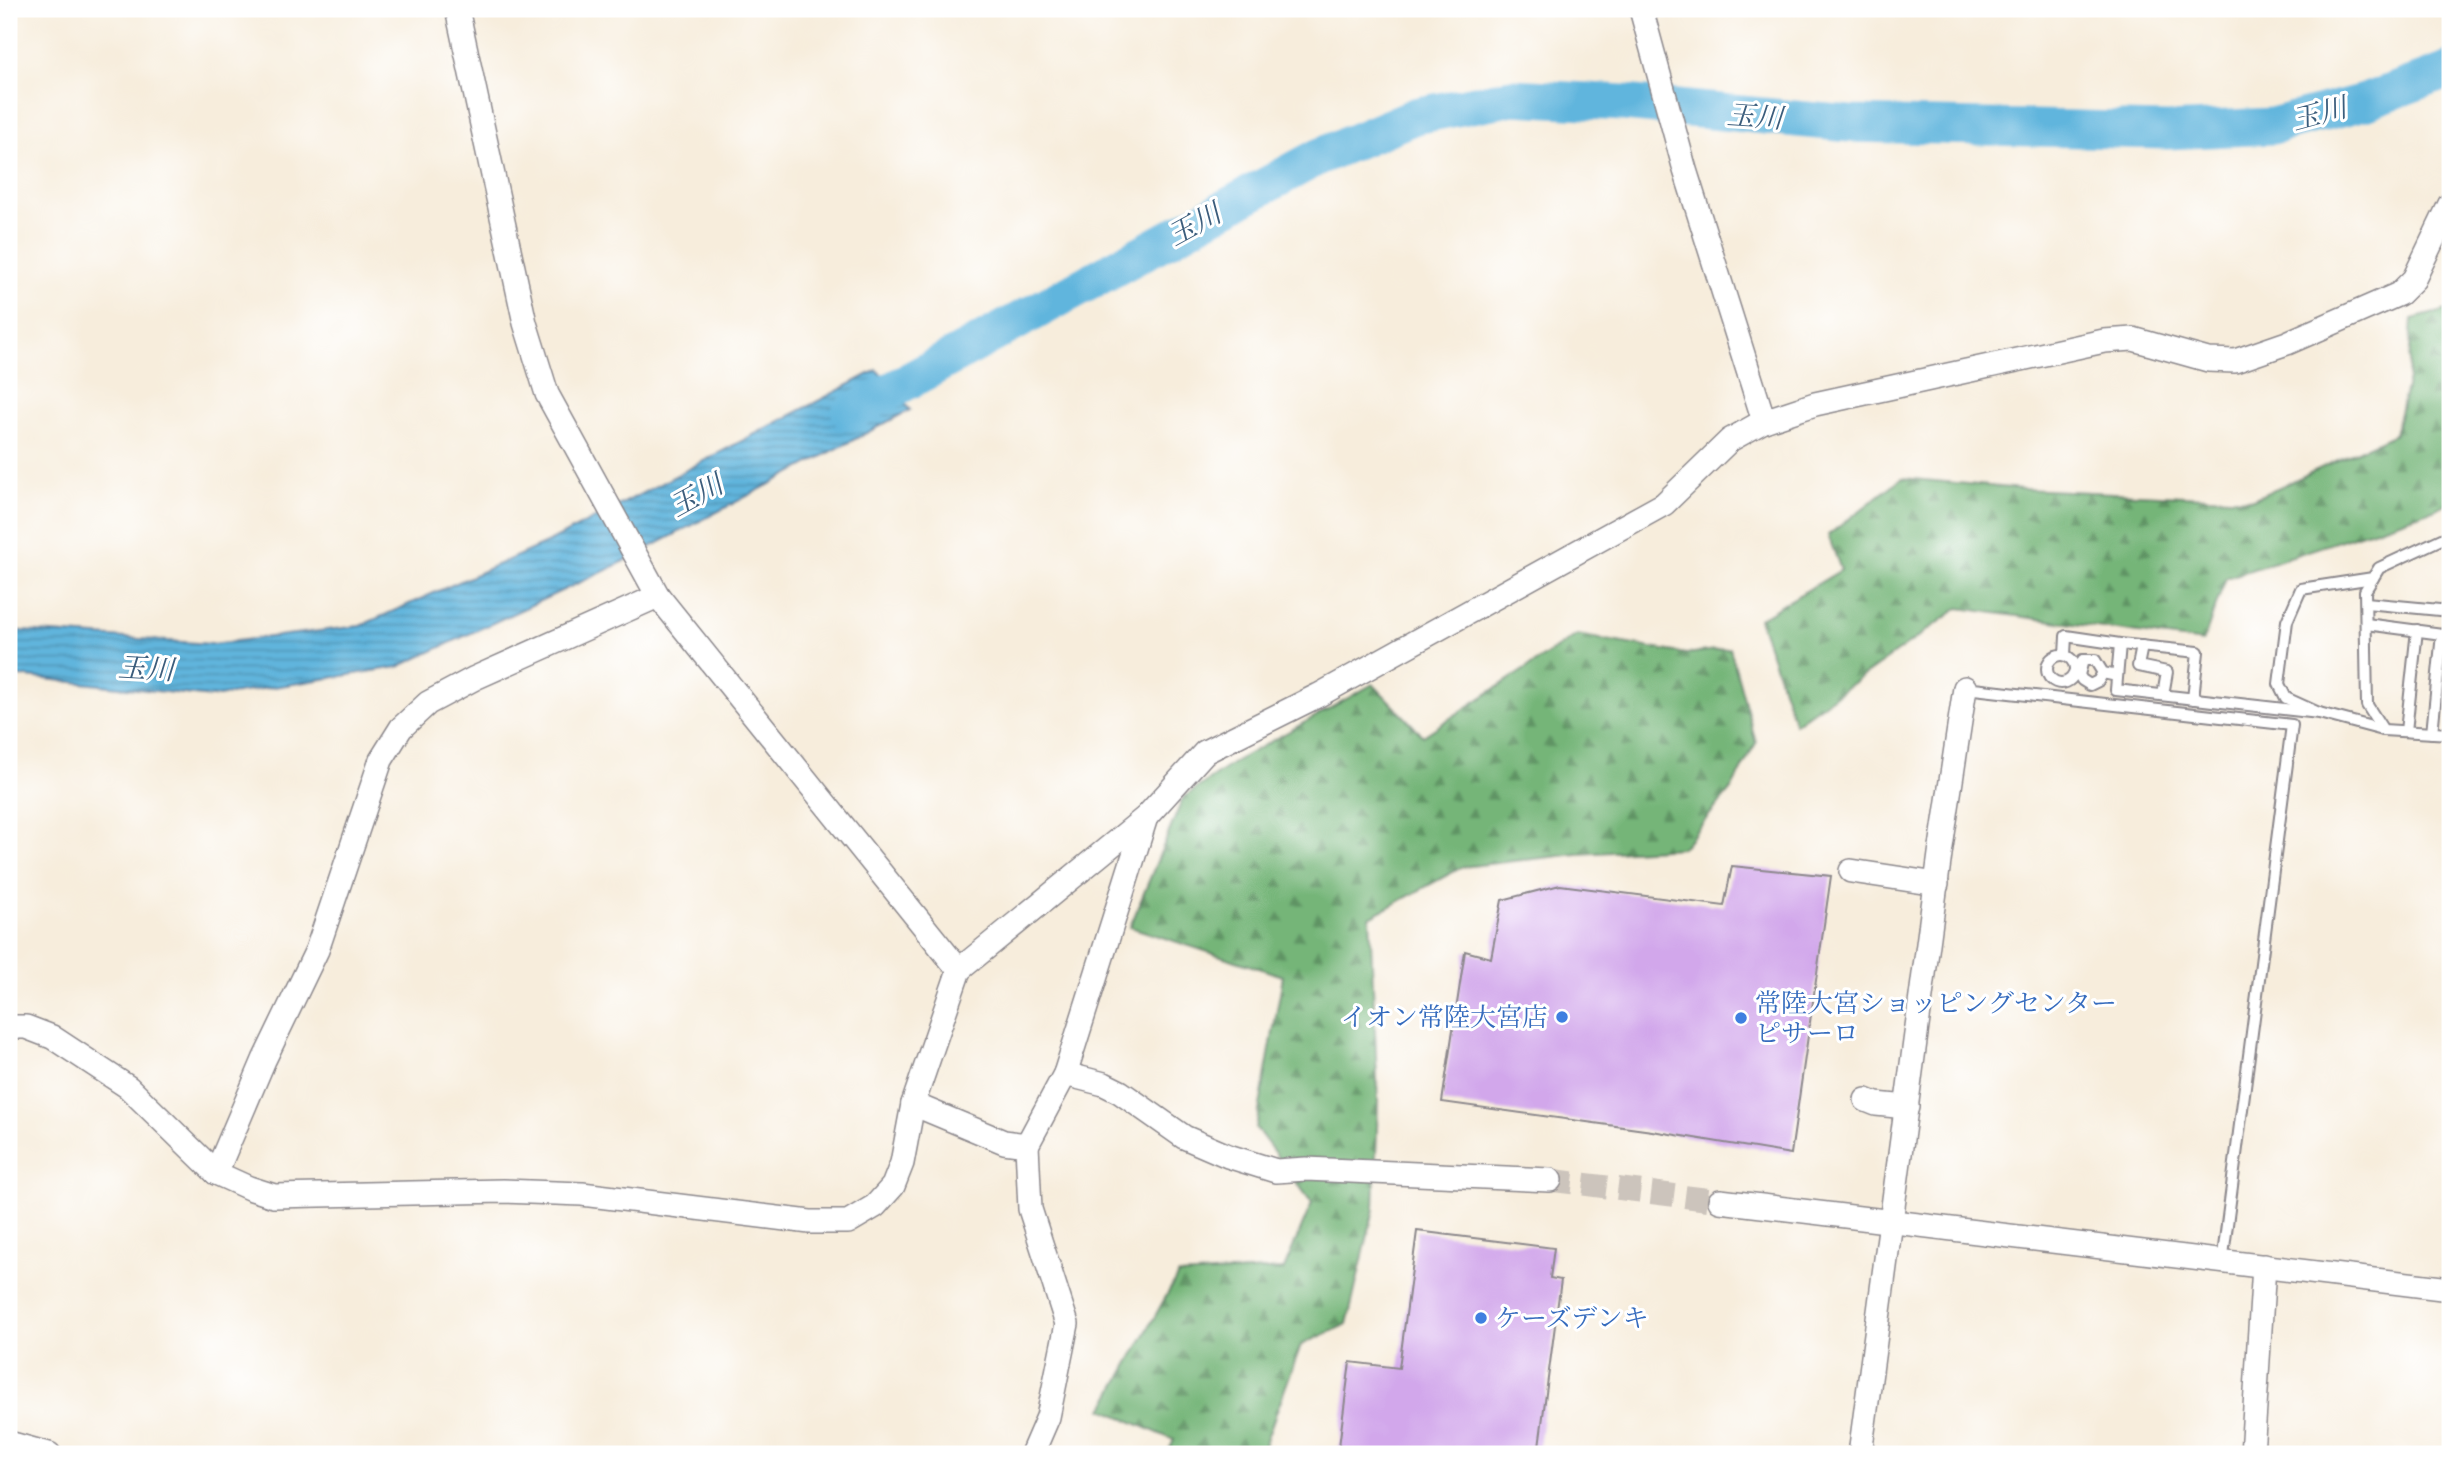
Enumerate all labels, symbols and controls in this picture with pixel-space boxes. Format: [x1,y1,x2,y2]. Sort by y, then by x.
water label: 玉川 [2288,89,2355,142]
water label: 玉川 [1725,97,1787,141]
water label: 玉川 [1161,194,1232,258]
water label: 玉川 [663,465,734,529]
water label: 玉川 [117,650,178,693]
place label: 常陸大宮ショッピングセンター ピサーロ [1755,987,2117,1054]
place label: イオン常陸大宮店 [1341,1001,1548,1038]
marker: イオン常陸大宮店 [1554,1009,1570,1025]
marker: 常陸大宮ショッピングセンター ピサーロ [1733,1010,1749,1026]
place label: ケーズデンキ [1495,1302,1649,1339]
marker: ケーズデンキ [1473,1310,1489,1326]

